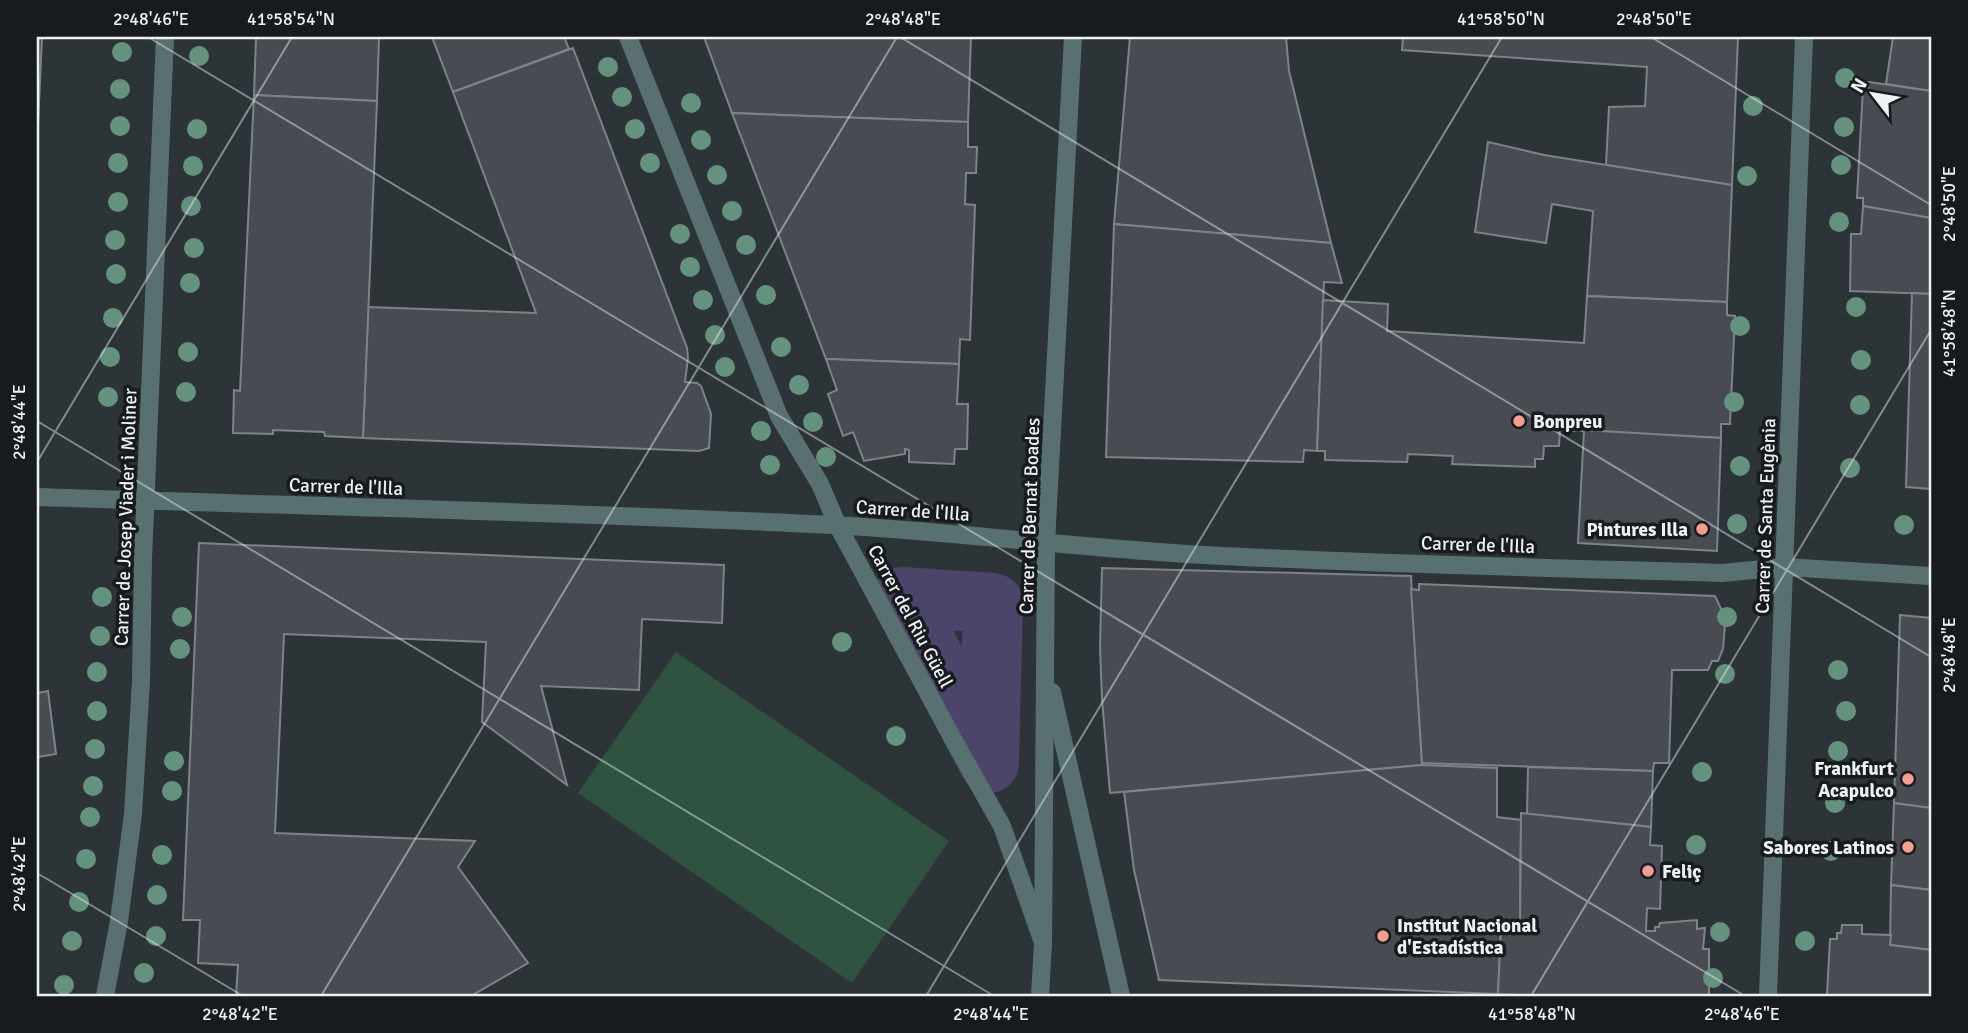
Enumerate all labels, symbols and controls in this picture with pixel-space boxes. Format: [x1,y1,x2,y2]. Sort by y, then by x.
text: 2°48'46"E [113,8,189,30]
text: 41°58'54"N [247,8,335,30]
text: 2°48'48"E [865,8,941,30]
text: 41°58'50"N [1457,8,1545,30]
text: 2°48'50"E [1616,8,1692,30]
north arrow [1839,60,1909,130]
text: N [1846,74,1873,98]
text: 2°48'50"E [1938,166,1960,242]
text: 41°58'48"N [1938,289,1960,377]
text: 2°48'44"E [8,384,30,460]
street label: Carrer de Josep Viader i Moliner [110,388,142,646]
place label: Bonpreu [1533,410,1602,434]
marker: Bonpreu [1511,413,1527,429]
street label: Carrer de Bernat Boades [1015,417,1045,615]
street label: Carrer de Santa Eugènia [1751,418,1781,614]
street label: Carrer de l'Illa [289,473,403,501]
street label: Carrer de l'Illa [855,495,971,527]
place label: Pintures Illa [1586,518,1688,542]
marker: Pintures Illa [1694,521,1710,537]
street label: Carrer de l'Illa [1421,531,1535,559]
street label: Carrer del Riu Güell [862,541,958,692]
text: 2°48'48"E [1938,617,1960,693]
place label: Frankfurt Acapulco [1814,757,1894,803]
marker: Frankfurt Acapulco [1900,771,1916,787]
text: 2°48'42"E [8,836,30,912]
place label: Sabores Latinos [1763,836,1894,860]
marker: Sabores Latinos [1900,839,1916,855]
place label: Feliç [1662,860,1701,884]
marker: Feliç [1640,863,1656,879]
place label: Institut Nacional d'Estadística [1397,914,1537,960]
marker: Institut Nacional d'Estadística [1375,928,1391,944]
text: 2°48'42"E [202,1003,278,1025]
text: 2°48'44"E [953,1003,1029,1025]
text: 41°58'48"N [1488,1003,1576,1025]
text: 2°48'46"E [1704,1003,1780,1025]

